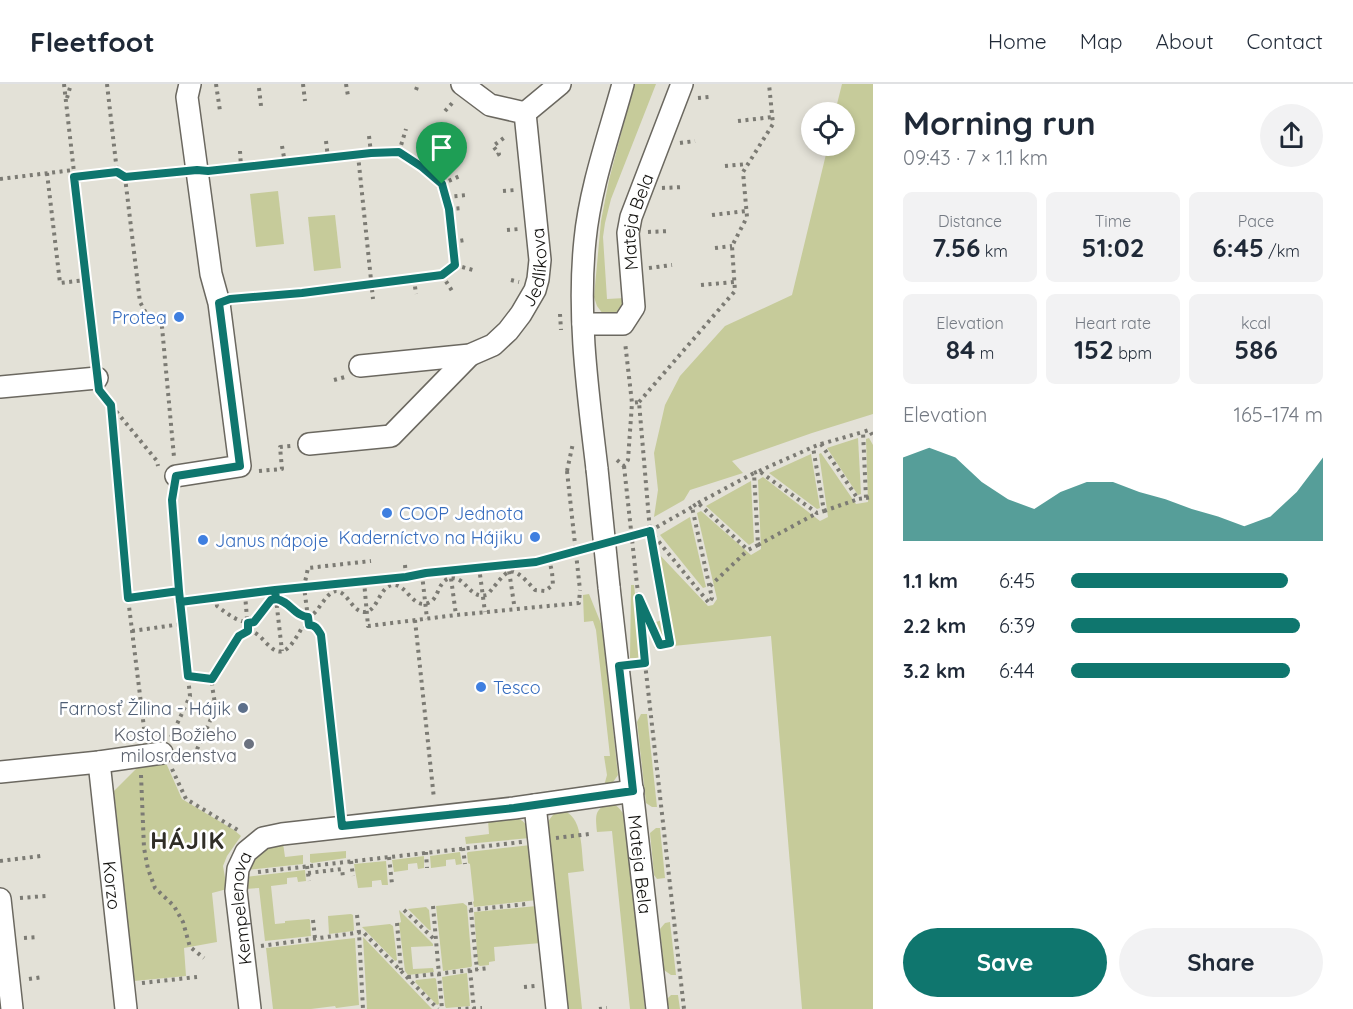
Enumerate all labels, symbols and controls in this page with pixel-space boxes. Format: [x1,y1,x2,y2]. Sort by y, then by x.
text: Fleetfoot [30,24,155,59]
text: Home [988,28,1047,54]
text: Map [1080,28,1123,54]
text: About [1156,28,1214,54]
text: Contact [1247,28,1323,54]
map controls [801,102,855,156]
button: locate [801,102,855,156]
text: Morning run [903,102,1096,143]
button: share [1260,104,1323,167]
pin [416,122,467,184]
icon: arrive [425,131,458,164]
text: 09:43 · 7 × 1.1 km [903,145,1048,170]
street label: Mateja Bela [616,170,658,271]
text: Distance [938,211,1002,231]
text: Time [1095,211,1131,231]
text: Pace [1238,211,1274,231]
street label: Jedlíkova [516,227,552,311]
text: 7.56 [932,231,980,264]
text: 51:02 [1082,231,1144,264]
text: 6:45 [1212,231,1264,264]
text: km [980,241,1008,261]
text: /km [1264,241,1300,261]
place label: Protea [112,306,167,329]
marker: Protea [172,310,186,324]
text: Elevation [936,313,1004,333]
text: Heart rate [1075,313,1151,333]
text: kcal [1241,313,1271,333]
text: 84 [946,333,975,366]
text: 152 [1074,333,1114,366]
text: 586 [1234,333,1278,366]
text: m [975,343,994,363]
text: bpm [1114,343,1152,363]
text: Elevation [903,402,987,427]
text: 165–174 m [1234,402,1323,427]
place label: COOP Jednota [399,502,524,525]
marker: COOP Jednota [380,506,394,520]
place label: Kaderníctvo na Hájiku [338,526,523,549]
place label: Janus nápoje [215,529,328,552]
marker: Kaderníctvo na Hájiku [528,530,542,544]
marker: Janus nápoje [196,533,210,547]
text: 1.1 km [903,568,958,593]
text: 6:45 [999,568,1035,593]
text: 2.2 km [903,613,966,638]
text: 6:39 [999,613,1035,638]
text: 3.2 km [903,658,966,683]
text: 6:44 [999,658,1035,683]
place label: Tesco [493,676,541,699]
marker: Tesco [474,680,488,694]
place label: Farnosť Žilina - Hájik [59,697,231,720]
marker: Farnosť Žilina - Hájik [236,701,250,715]
place label: Kostol Božieho milosrdenstva [114,723,237,767]
marker: Kostol Božieho milosrdenstva [242,737,256,751]
street label: Mateja Bela [623,813,658,915]
district label: HÁJIK [150,825,226,855]
street label: Kempelenova [224,847,256,966]
street label: Korzo [98,860,127,911]
button: Save [903,928,1107,997]
button: Share [1119,928,1323,997]

